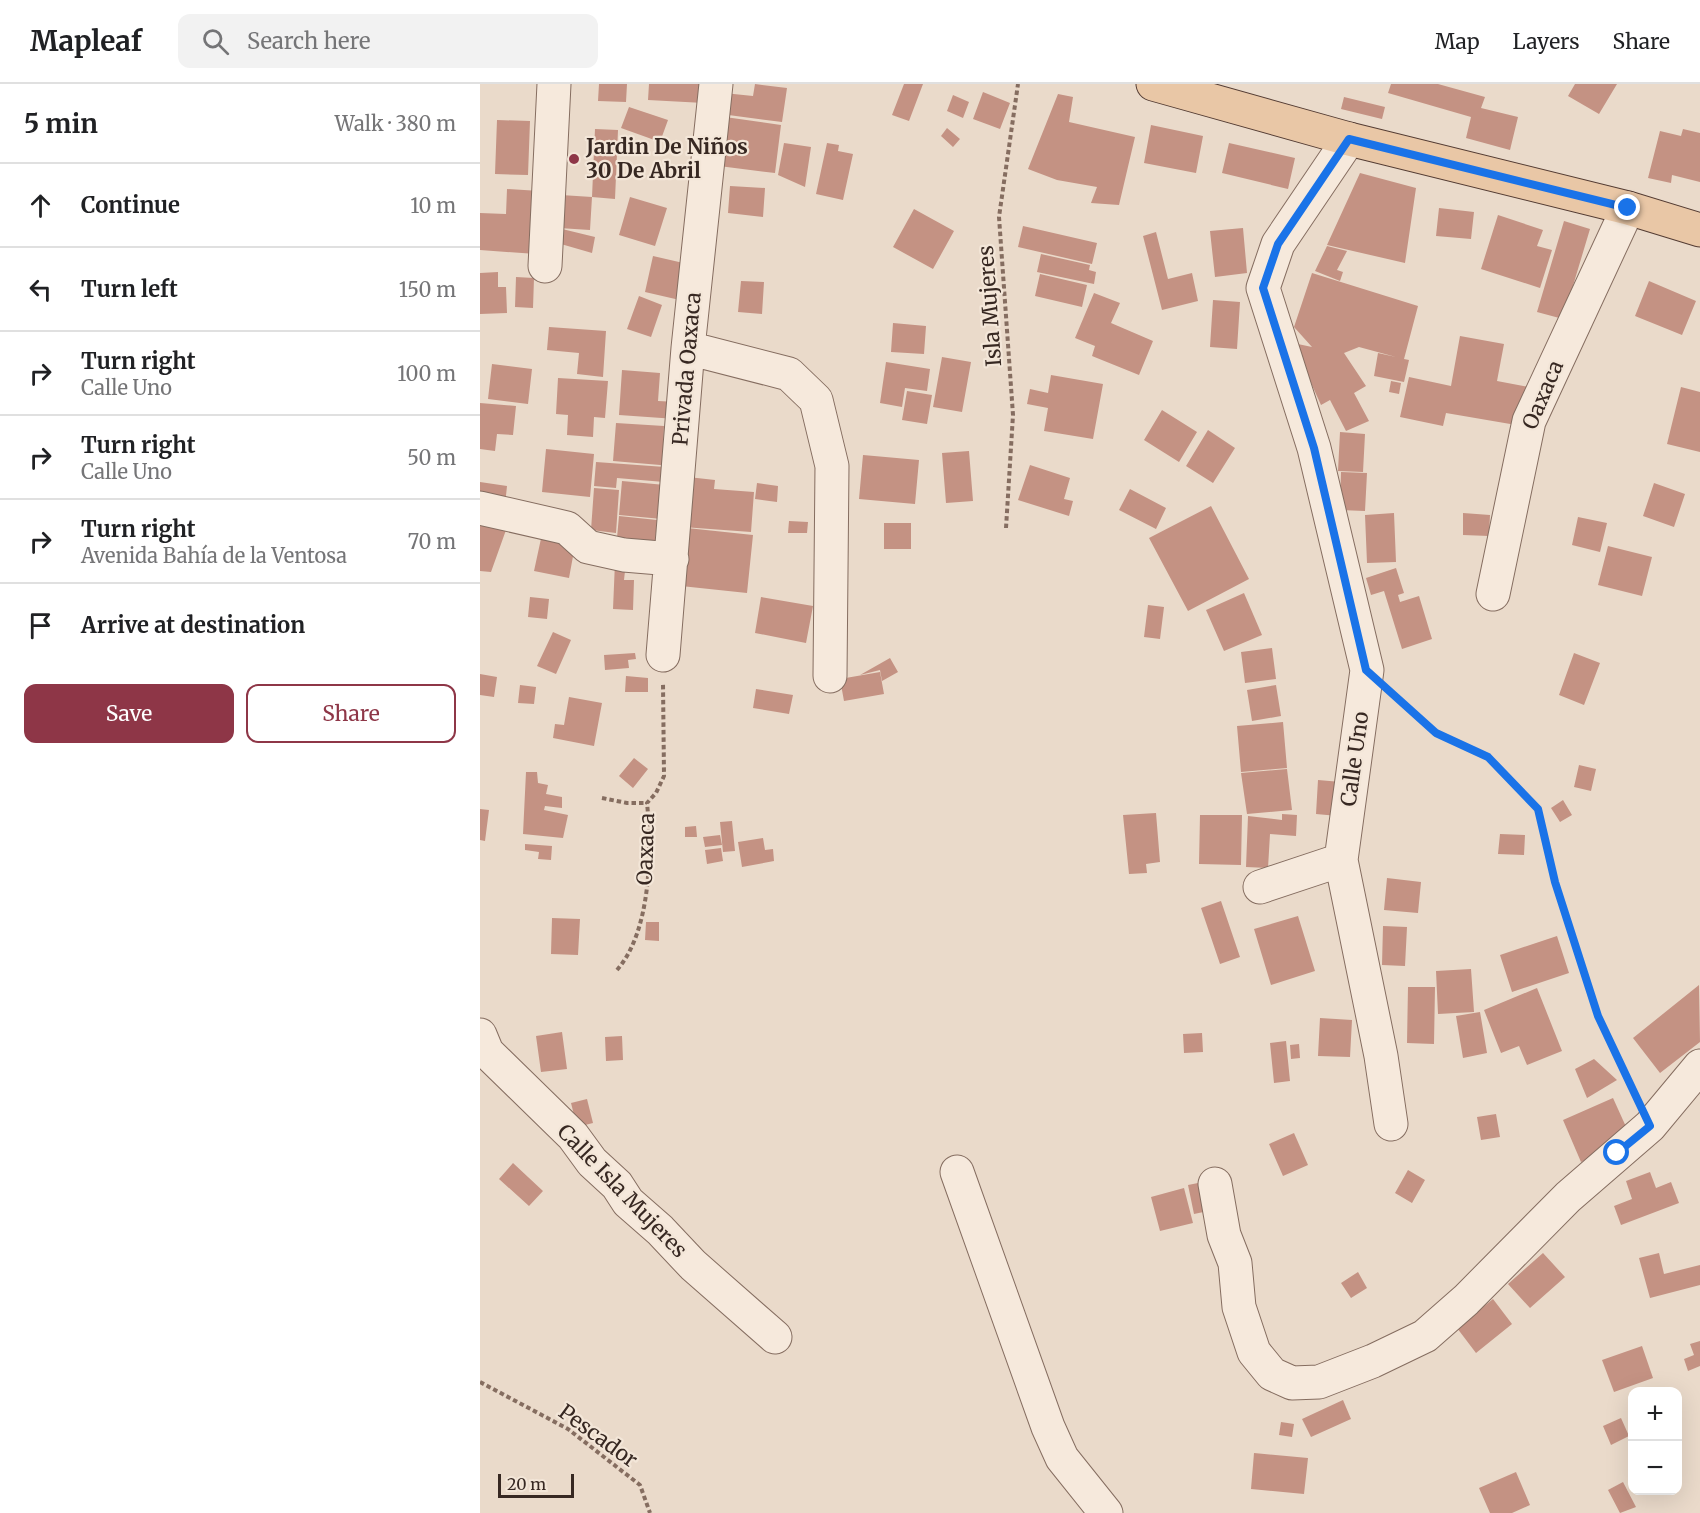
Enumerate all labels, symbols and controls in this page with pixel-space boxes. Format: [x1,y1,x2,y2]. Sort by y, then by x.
search box [178,14,598,68]
text: Mapleaf [30,23,142,59]
icon: search [199,25,232,58]
text: Search here [247,27,370,55]
text: Map [1435,28,1480,55]
text: Layers [1513,28,1580,55]
text: Share [1613,28,1670,55]
text: 5 min [24,107,98,140]
text: Walk · 380 m [335,111,456,136]
place label: Jardin De Niños 30 De Abril [585,133,748,184]
marker: Jardin De Niños 30 De Abril [567,152,581,166]
icon: ahead [24,189,57,222]
text: Continue [81,191,180,219]
text: 10 m [410,193,456,218]
route end [1614,194,1640,220]
street label: Isla Mujeres [972,245,1007,367]
icon: left [24,273,57,306]
text: Turn left [81,275,178,303]
text: 150 m [399,277,456,302]
street label: Privada Oaxaca [666,291,707,447]
text: Turn right [81,347,195,375]
street label: Oaxaca [1516,356,1569,433]
icon: right [24,357,57,390]
text: 100 m [397,361,456,386]
text: Calle Uno [81,375,172,400]
text: Turn right [81,431,195,459]
icon: right [24,441,57,474]
text: 50 m [407,445,456,470]
text: Calle Uno [81,459,172,484]
text: Turn right [81,515,195,543]
icon: right [24,525,57,558]
text: 70 m [408,529,456,554]
text: Avenida Bahía de la Ventosa [81,543,347,568]
icon: arrive [24,609,57,642]
text: Arrive at destination [81,611,305,639]
button: Save [24,684,234,743]
button: Share [246,684,456,743]
street label: Calle Uno [1334,710,1375,808]
street label: Oaxaca [631,812,660,886]
street label: Calle Isla Mujeres [552,1118,693,1263]
route start [1603,1139,1629,1165]
map controls [1628,1387,1682,1495]
button: + [1628,1387,1682,1441]
street label: Pescador [554,1398,643,1473]
button: − [1628,1441,1682,1495]
scale bar [498,1471,574,1498]
text: 20 m [507,1474,546,1494]

